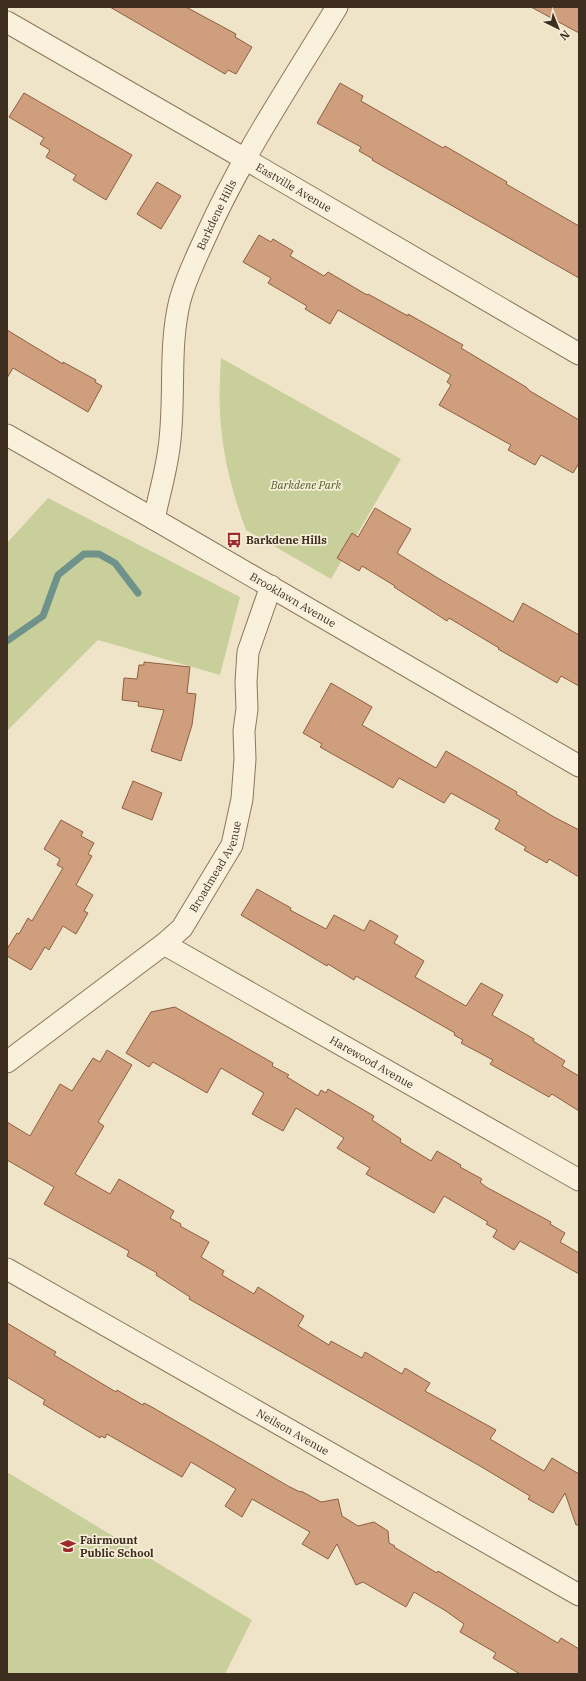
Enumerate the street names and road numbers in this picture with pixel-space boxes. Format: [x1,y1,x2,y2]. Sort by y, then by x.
street label: Eastville Avenue [253,160,334,215]
street label: Barkdene Hills [193,177,239,252]
street label: Brooklawn Avenue [247,569,339,630]
street label: Broadmead Avenue [186,819,244,915]
street label: Harewood Avenue [327,1033,416,1092]
street label: Neilson Avenue [254,1406,332,1458]

